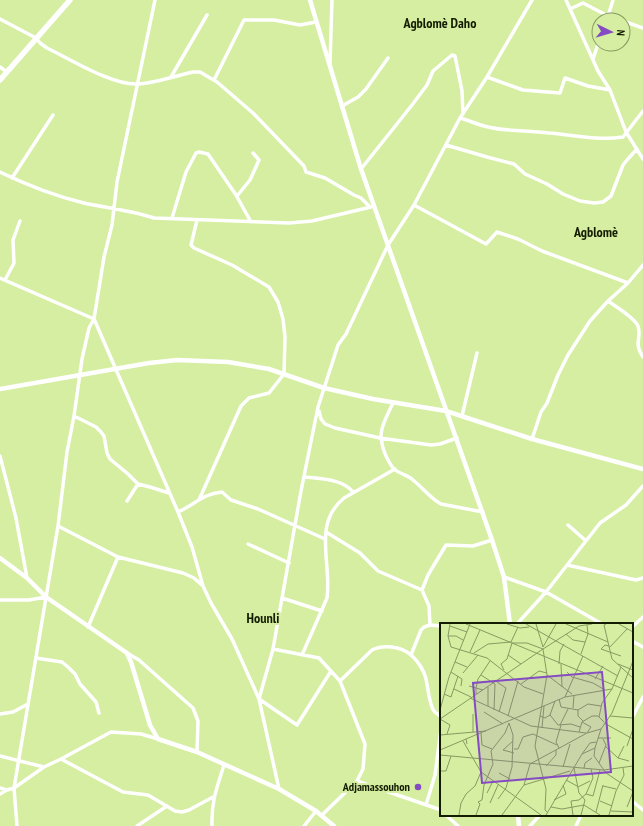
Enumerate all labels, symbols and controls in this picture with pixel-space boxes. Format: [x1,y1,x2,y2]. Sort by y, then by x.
north arrow [591,12,631,52]
district label: Agblomè Daho [403,14,476,32]
text: N [614,29,628,36]
district label: Agblomè [573,223,618,241]
district label: Hounli [247,609,279,627]
inset map [440,623,633,816]
place label: Adjamassouhon [342,779,410,794]
marker: Adjamassouhon [413,782,423,792]

